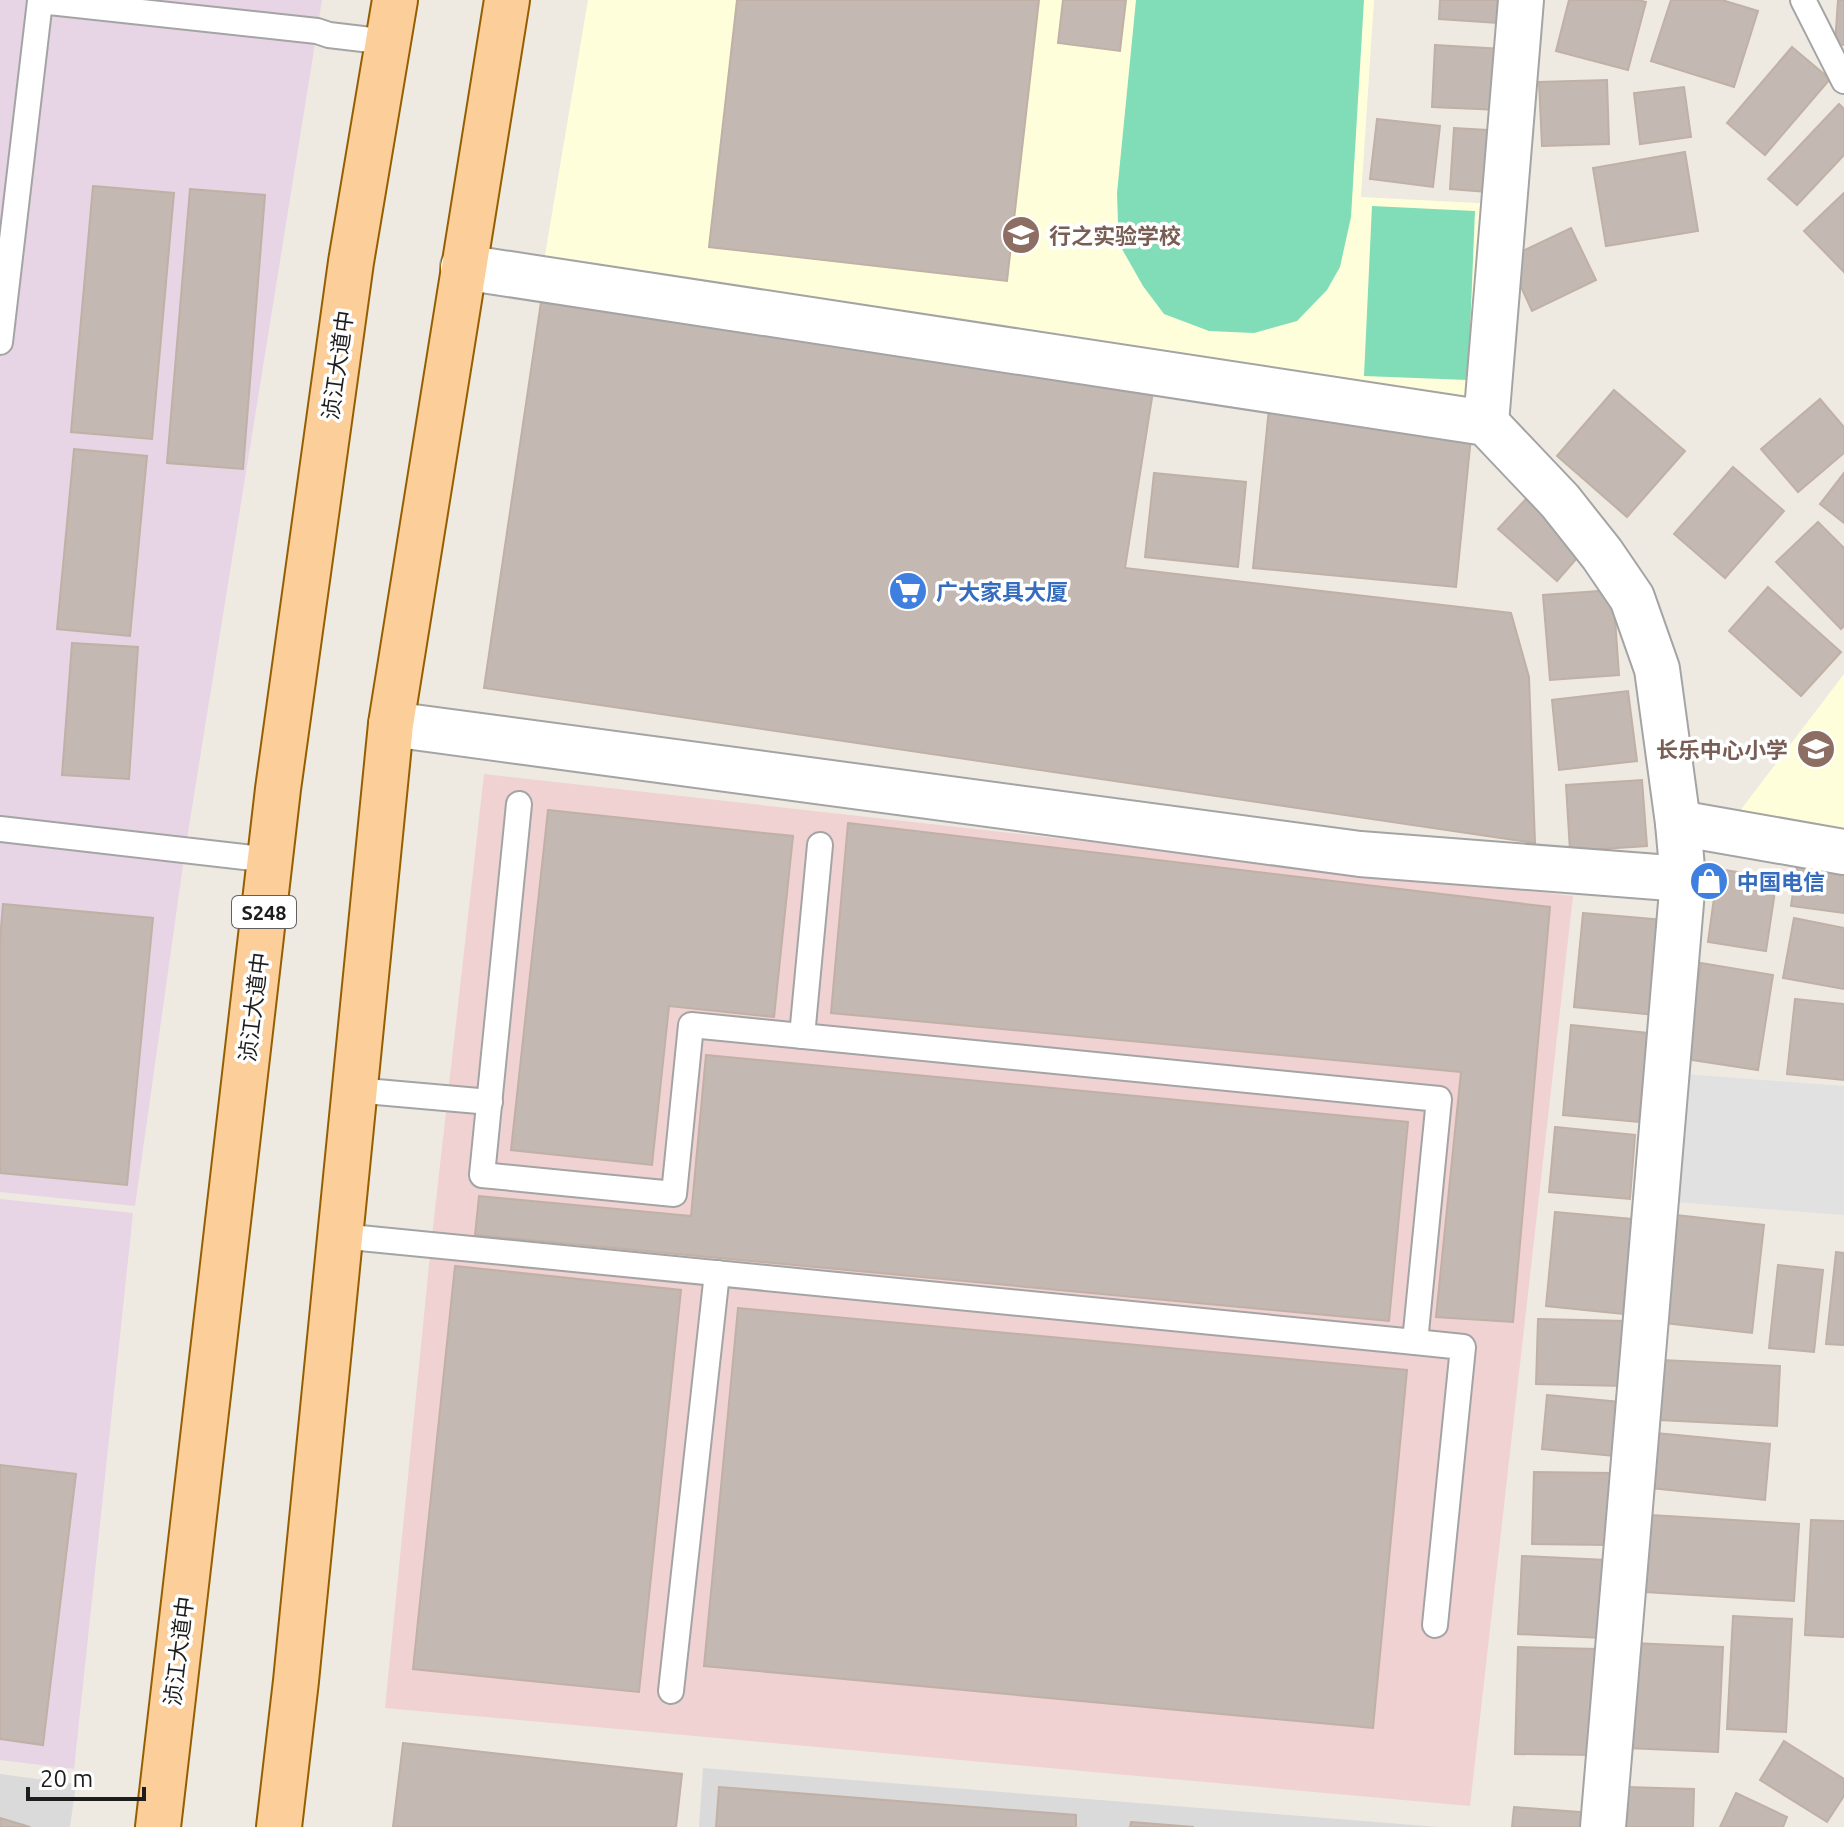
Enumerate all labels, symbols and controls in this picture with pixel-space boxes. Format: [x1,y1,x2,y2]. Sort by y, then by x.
school or university icon: 行之实验学校 [1000,214,1042,256]
place label: 行之实验学校 [1049,223,1181,248]
street label: 浈江大道中 [317,309,357,421]
supermarket icon: 广大家具大厦 [887,570,929,612]
place label: 广大家具大厦 [936,579,1068,604]
school or university icon: 长乐中心小学 [1795,728,1837,770]
place label: 长乐中心小学 [1656,737,1788,762]
shop icon: 中国电信 [1688,860,1730,902]
place label: 中国电信 [1737,869,1825,894]
road number: S248 [232,896,296,928]
street label: 浈江大道中 [234,951,272,1063]
street label: 浈江大道中 [159,1595,197,1707]
scale bar [28,1751,144,1801]
text: 20 m [40,1765,93,1792]

